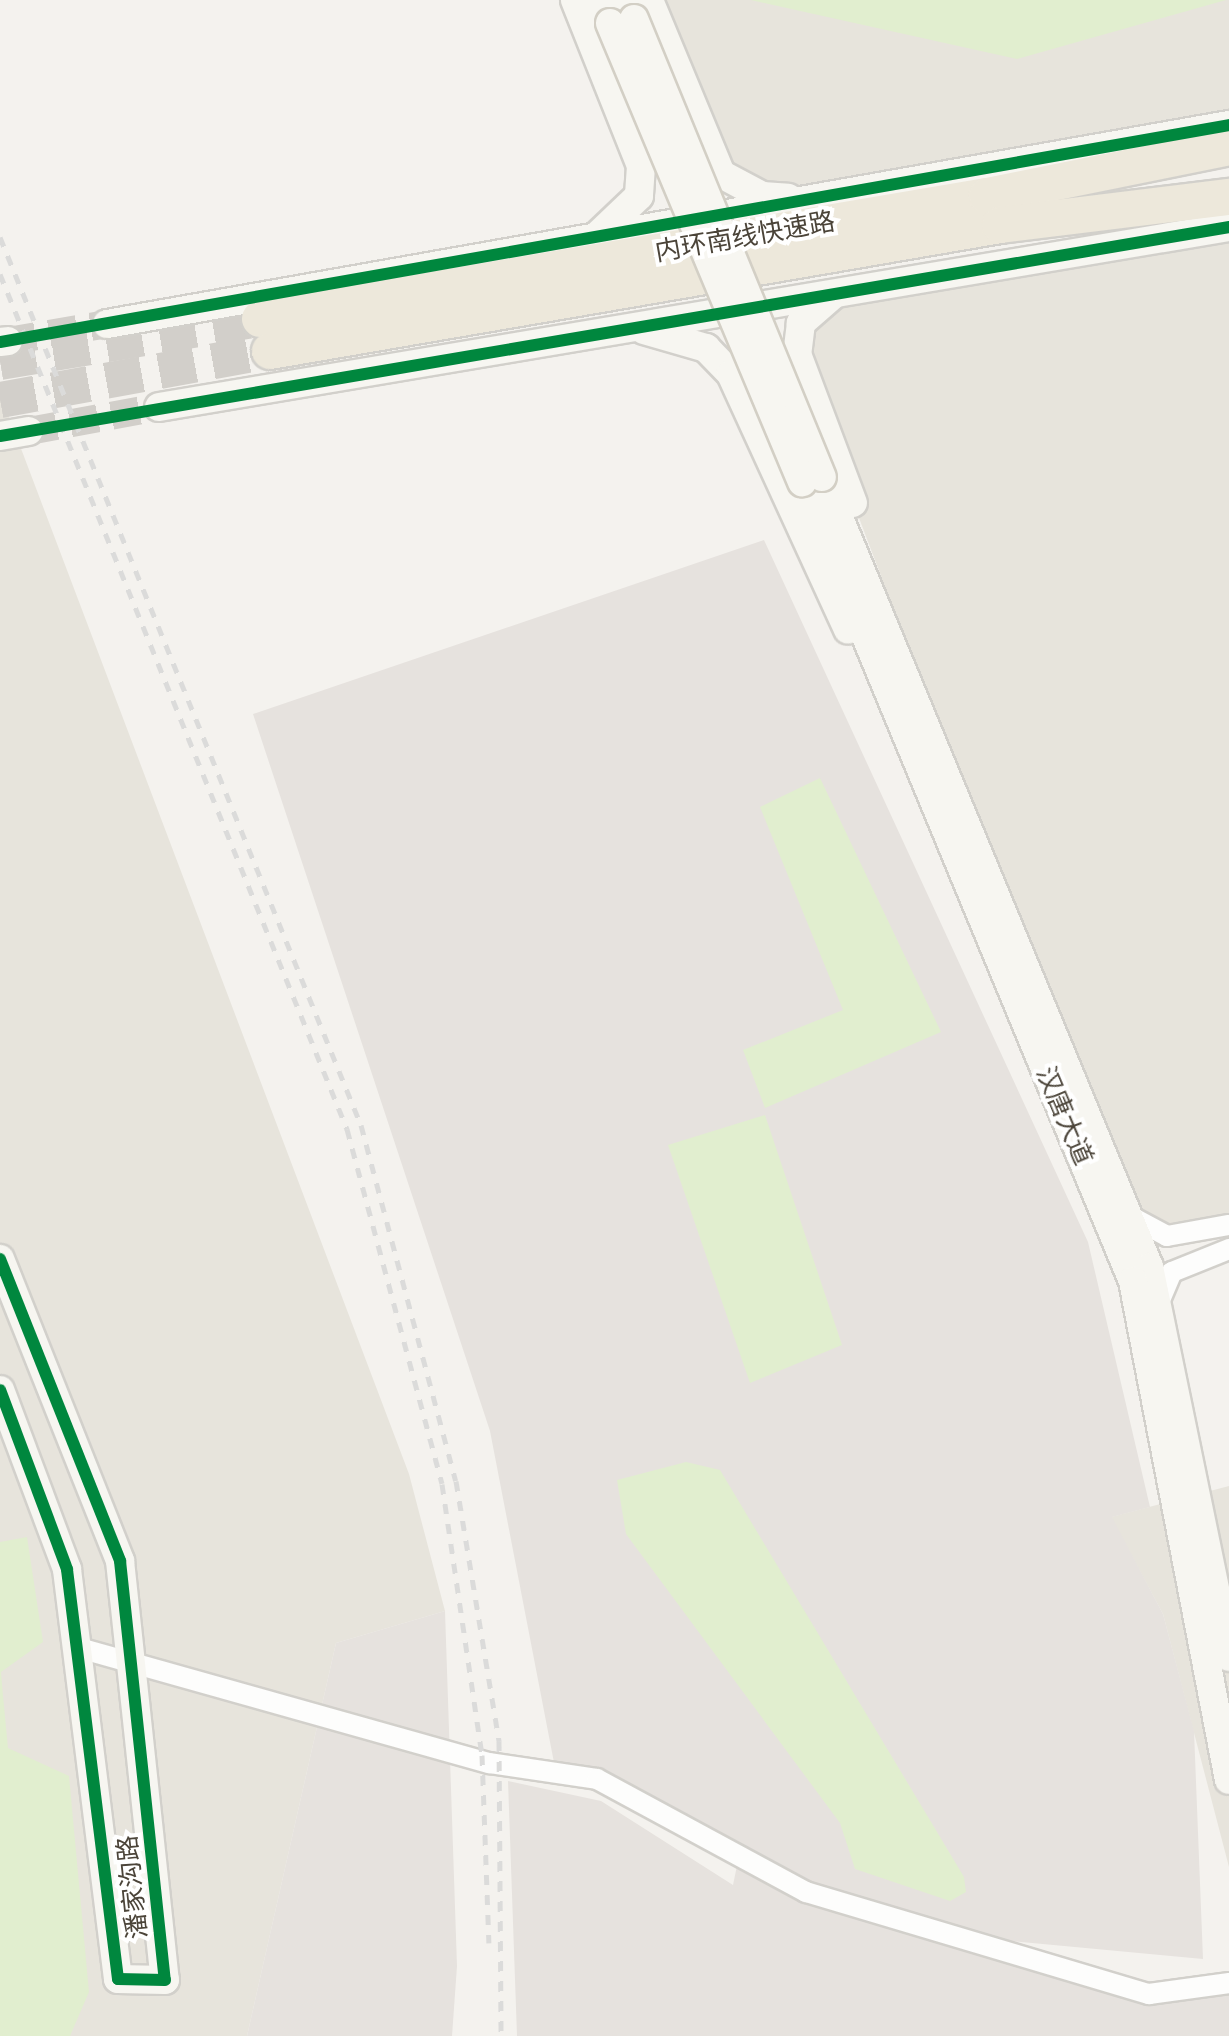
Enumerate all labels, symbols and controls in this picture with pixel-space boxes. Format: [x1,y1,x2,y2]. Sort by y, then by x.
street label: 内环南线快速路 [653,206,837,268]
street label: 汉唐大道 [1029,1062,1099,1170]
street label: 潘家沟路 [112,1834,154,1940]

